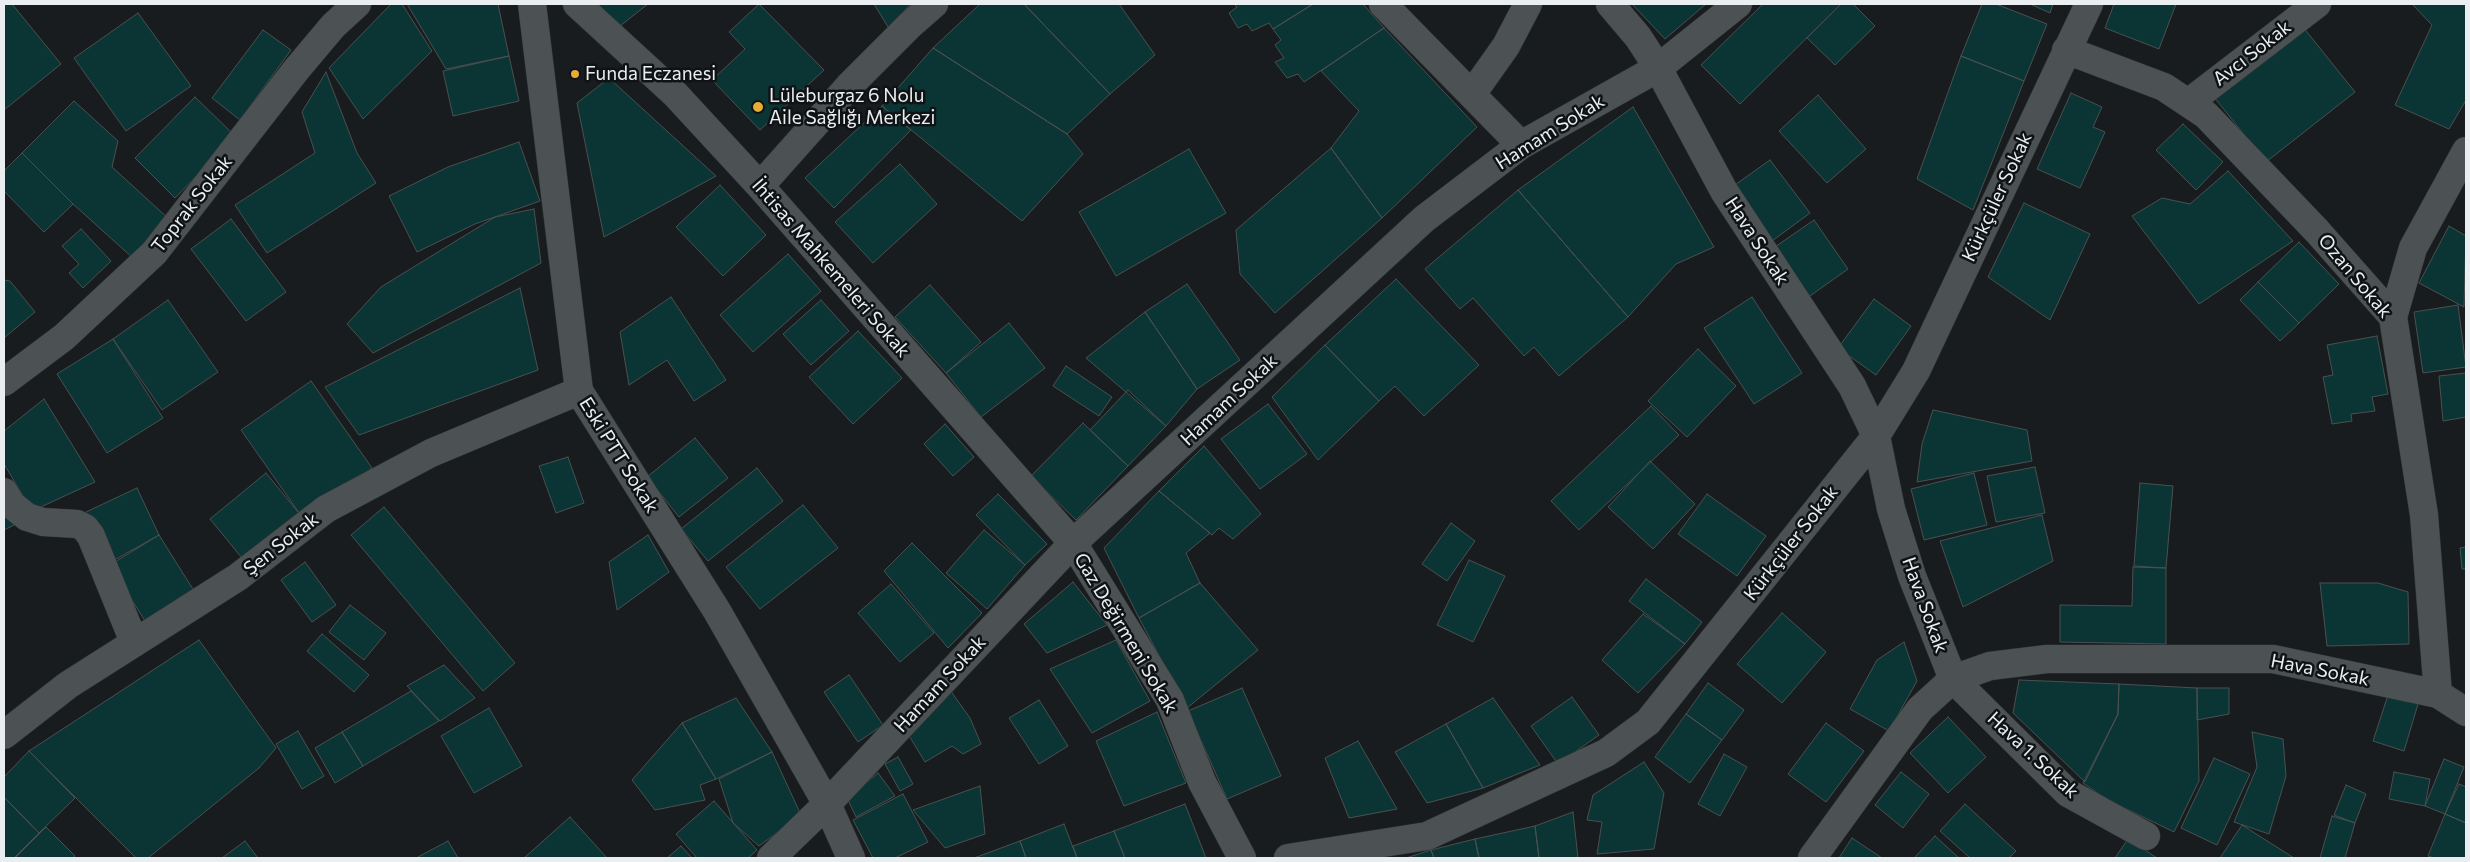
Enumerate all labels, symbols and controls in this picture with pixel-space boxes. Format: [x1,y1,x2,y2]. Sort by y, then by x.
street label: Avcı Sokak [2208,15,2296,91]
place label: Funda Eczanesi [585,63,716,85]
marker: Funda Eczanesi [569,68,581,80]
place label: Lüleburgaz 6 Nolu Aile Sağlığı Merkezi [769,85,935,129]
street label: Hamam Sokak [1491,89,1609,175]
marker: Lüleburgaz 6 Nolu Aile Sağlığı Merkezi [751,100,765,114]
street label: Kürkçüler Sokak [1957,129,2037,265]
street label: Toprak Sokak [147,151,237,257]
street label: İhtisas Mahkemeleri Sokak [747,174,915,362]
street label: Hava Sokak [1720,193,1794,289]
street label: Ozan Sokak [2313,229,2397,323]
street label: Hamam Sokak [1176,349,1282,451]
street label: Eski PTT Sokak [574,393,664,517]
street label: Kürkçüler Sokak [1739,481,1843,605]
street label: Şen Sokak [239,508,323,580]
street label: Gaz Değirmeni Sokak [1069,549,1183,717]
street label: Hava Sokak [1897,554,1953,656]
street label: Hamam Sokak [889,631,991,737]
street label: Hava Sokak [2269,649,2371,691]
street label: Hava 1. Sokak [1983,707,2083,803]

